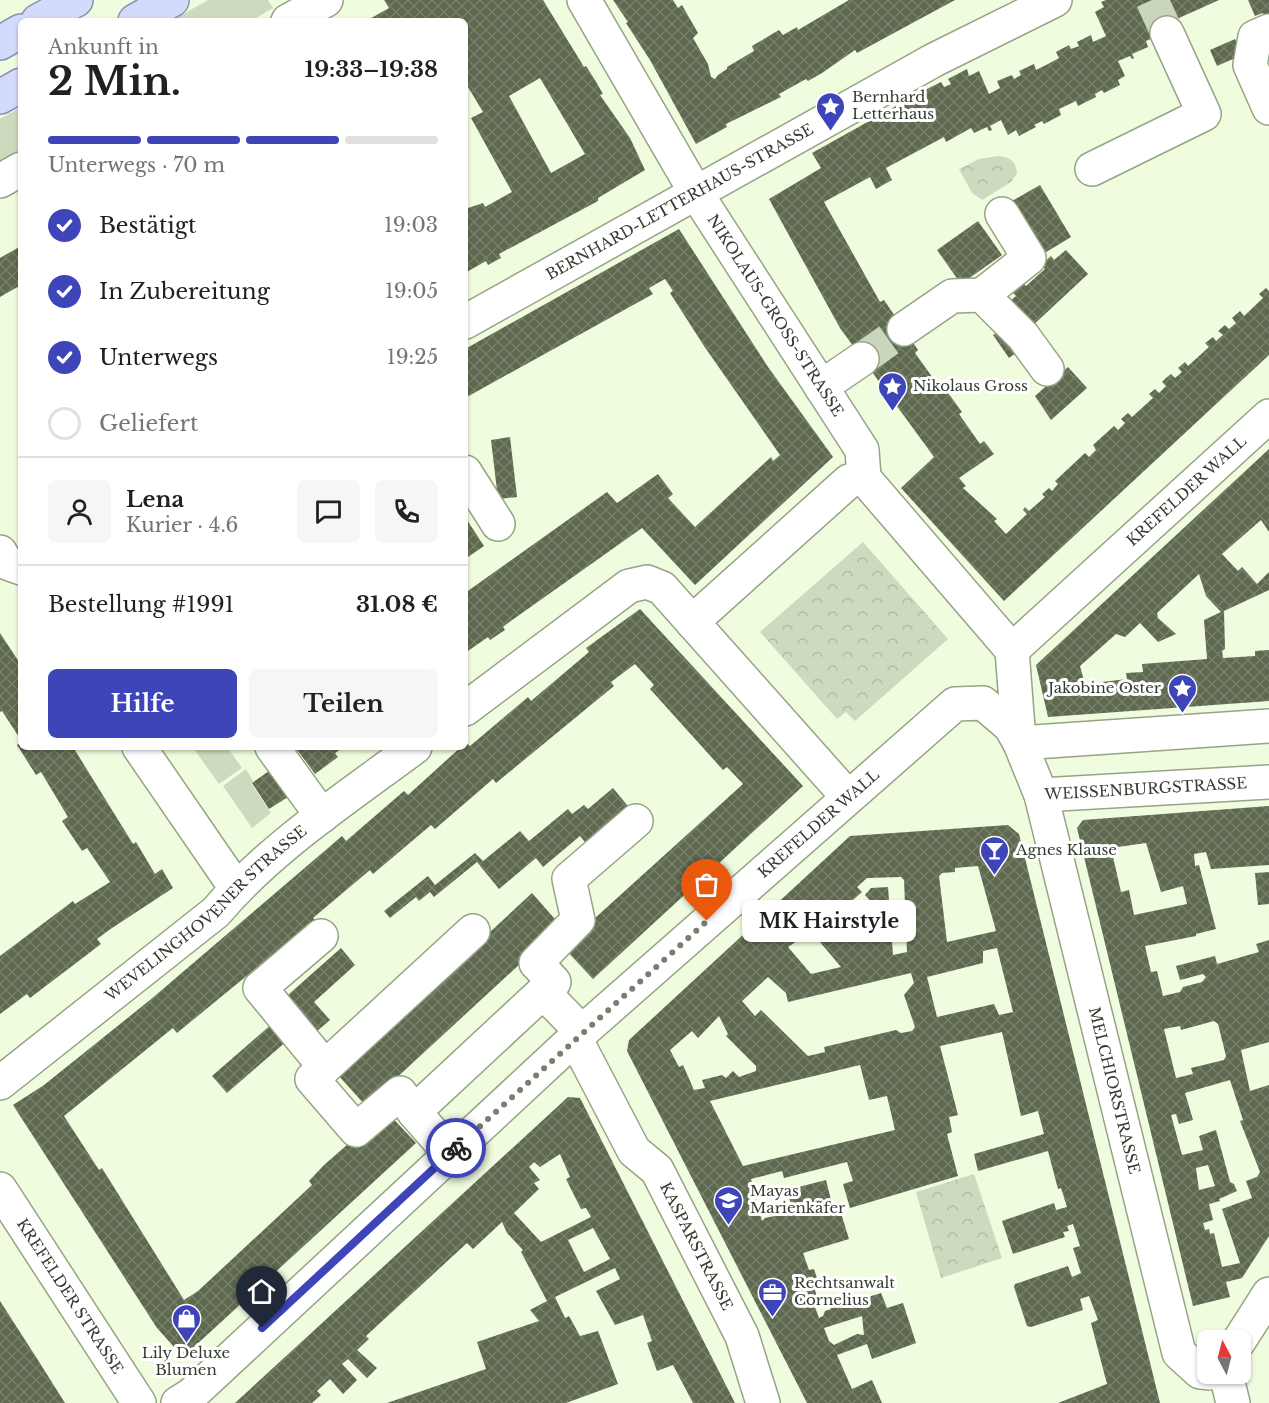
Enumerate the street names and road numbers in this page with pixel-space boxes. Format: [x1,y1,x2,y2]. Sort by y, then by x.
street label: BERNHARD-LETTERHAUS-STRASSE [542,119,817,284]
street label: NIKOLAUS-GROSS-STRASSE [703,211,848,420]
street label: KREFELDER WALL [1122,431,1250,550]
street label: KREFELDER WALL [754,765,883,882]
street label: WEISSENBURGSTRASSE [1043,773,1248,804]
street label: WEVELINGHOVENER STRASSE [100,821,310,1006]
street label: MELCHIORSTRASSE [1085,1005,1144,1176]
street label: KASPARSTRASSE [656,1179,737,1313]
street label: KREFELDER STRASSE [13,1215,128,1377]

